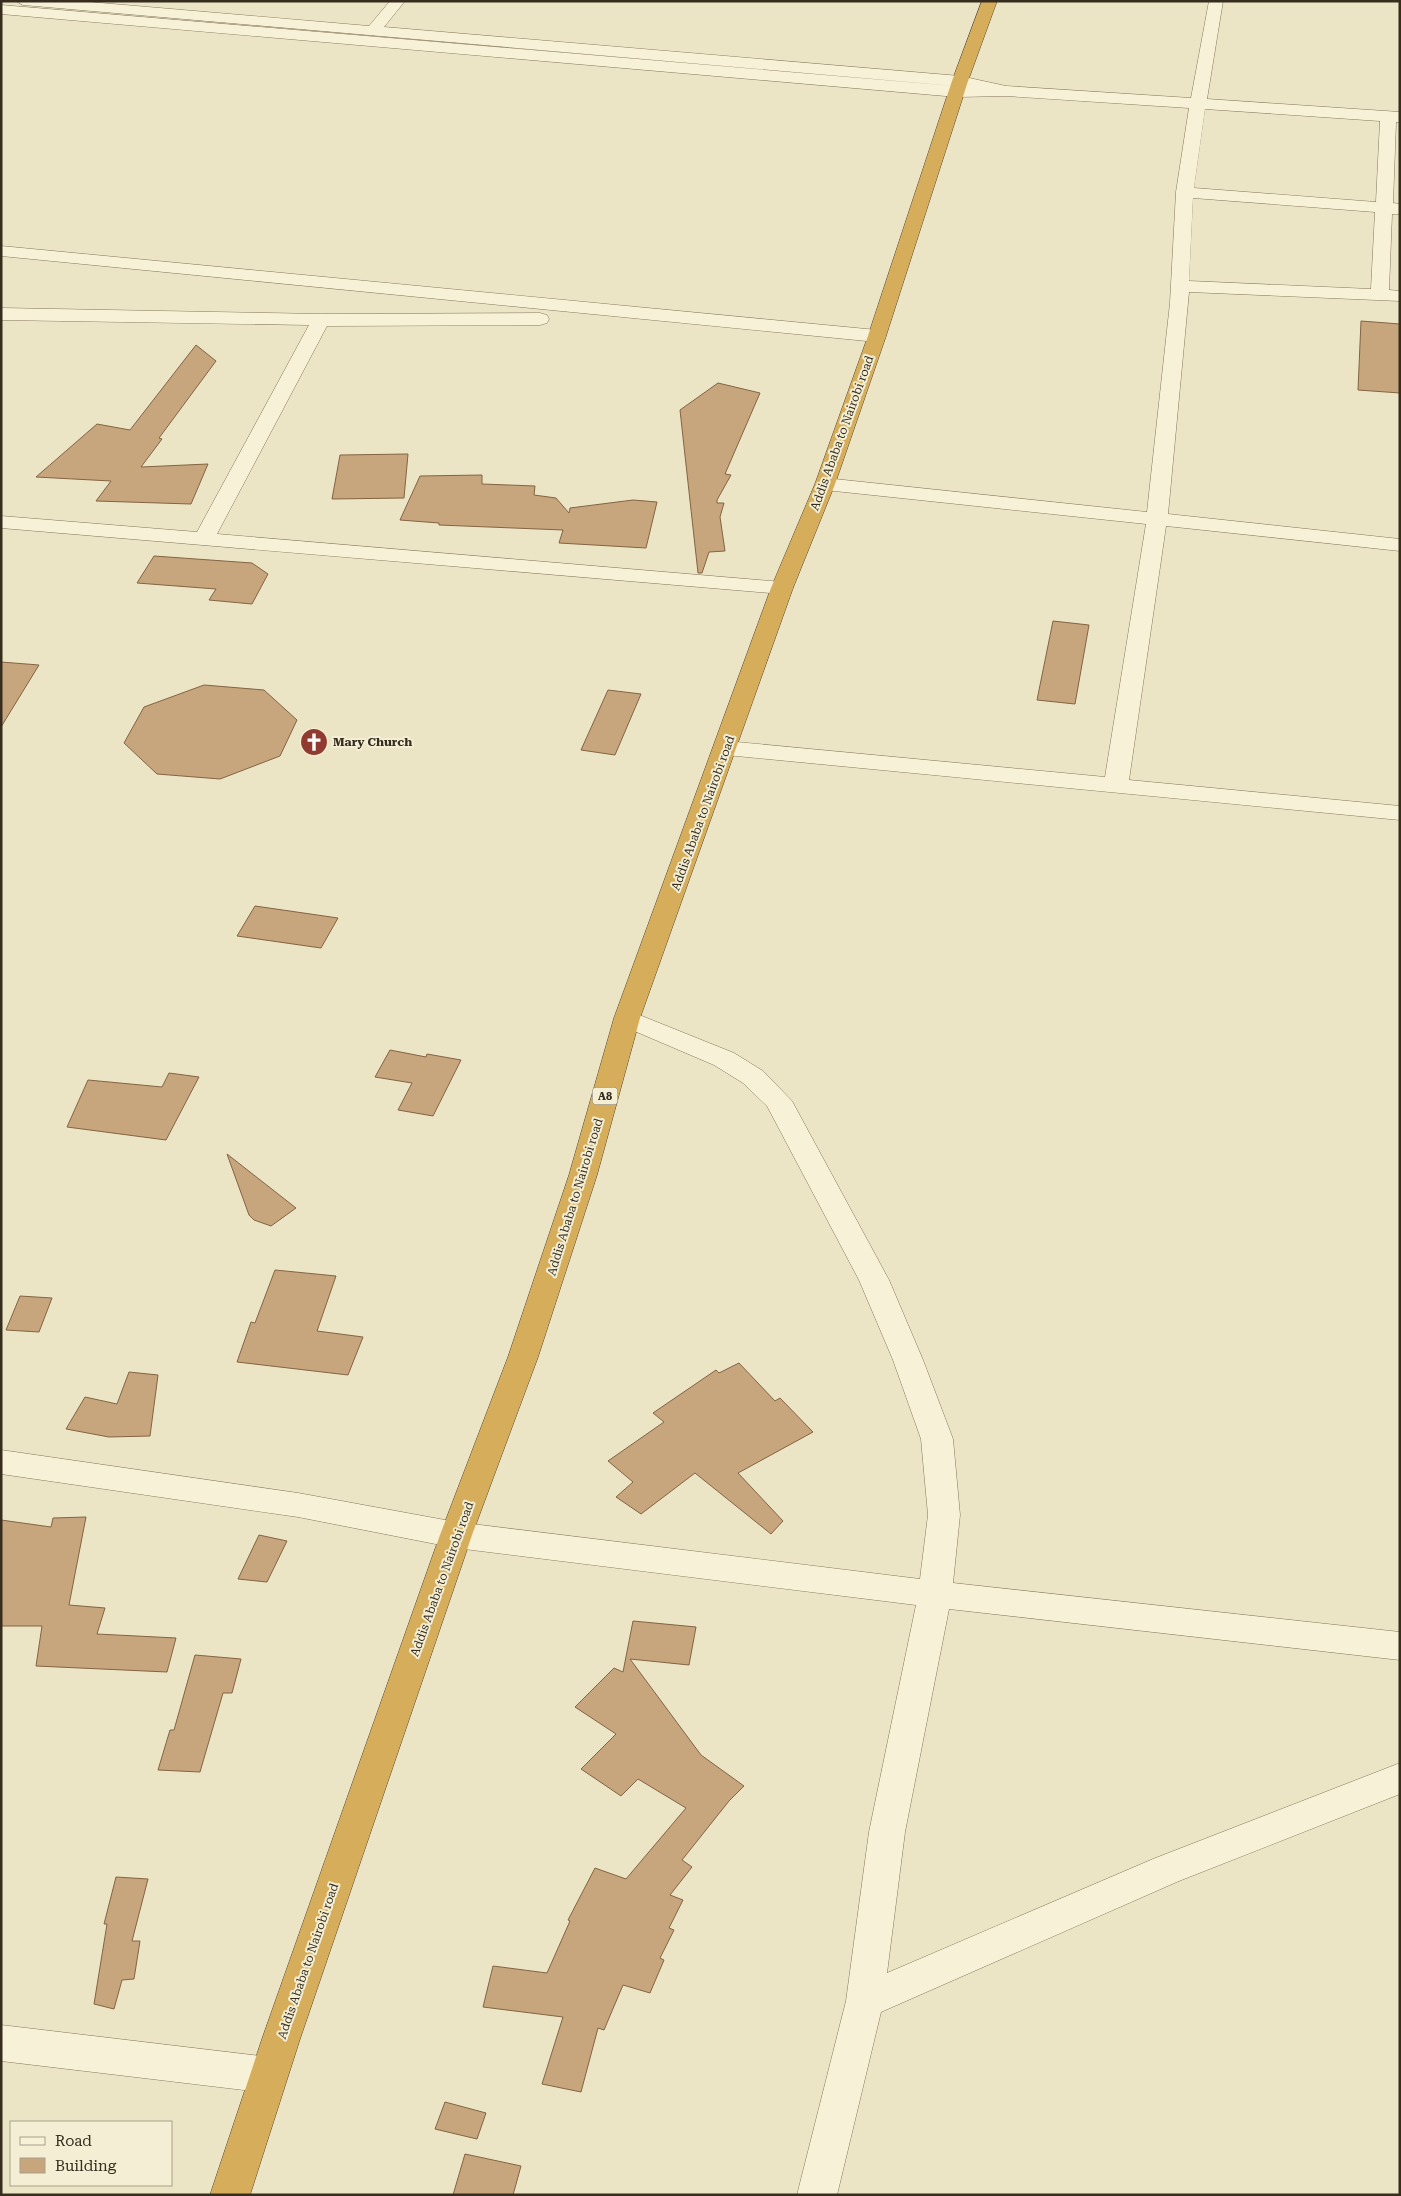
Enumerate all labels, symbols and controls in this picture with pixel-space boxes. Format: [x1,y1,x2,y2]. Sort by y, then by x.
street label: Addis Ababa to Nairobi road [807,353,877,512]
church icon: Mary Church [299,727,329,757]
street label: Addis Ababa to Nairobi road [668,733,738,892]
place label: Mary Church [333,735,412,749]
road number: A8 [592,1088,618,1104]
street label: Addis Ababa to Nairobi road [544,1116,606,1277]
street label: Addis Ababa to Nairobi road [407,1499,477,1658]
street label: Addis Ababa to Nairobi road [275,1881,341,2041]
legend [10,2121,172,2186]
text: Road [55,2132,92,2150]
text: Building [55,2157,117,2175]

